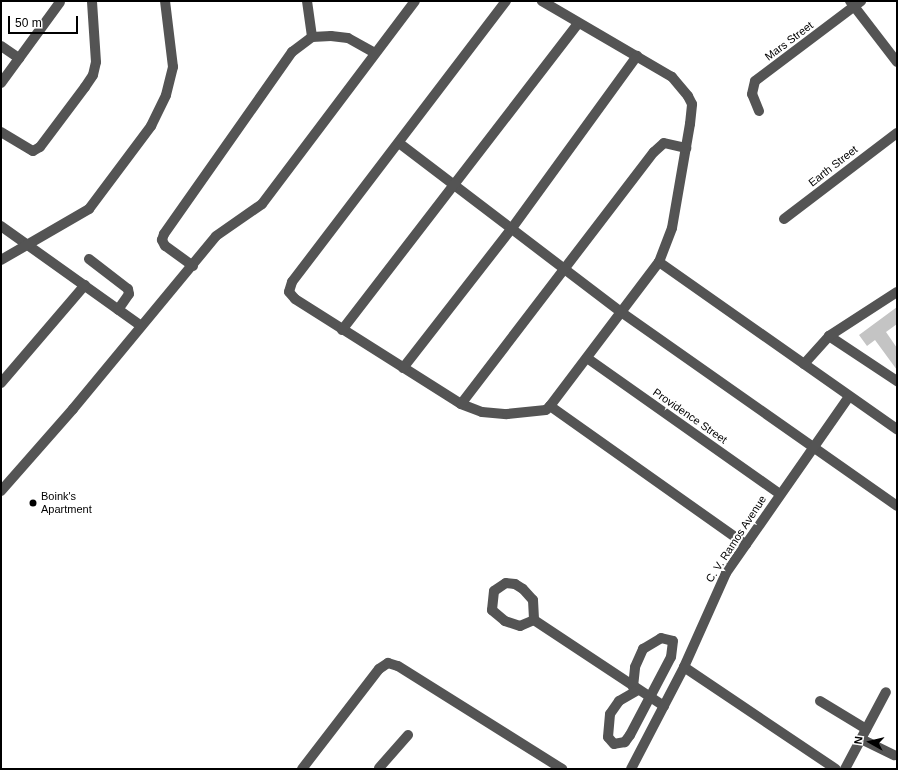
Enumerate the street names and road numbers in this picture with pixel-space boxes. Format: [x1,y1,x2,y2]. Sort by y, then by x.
street label: Mars Street [762,19,816,63]
street label: Earth Street [806,143,860,189]
street label: Providence Street [650,386,730,446]
street label: C. V. Ramos Avenue [703,493,769,585]

